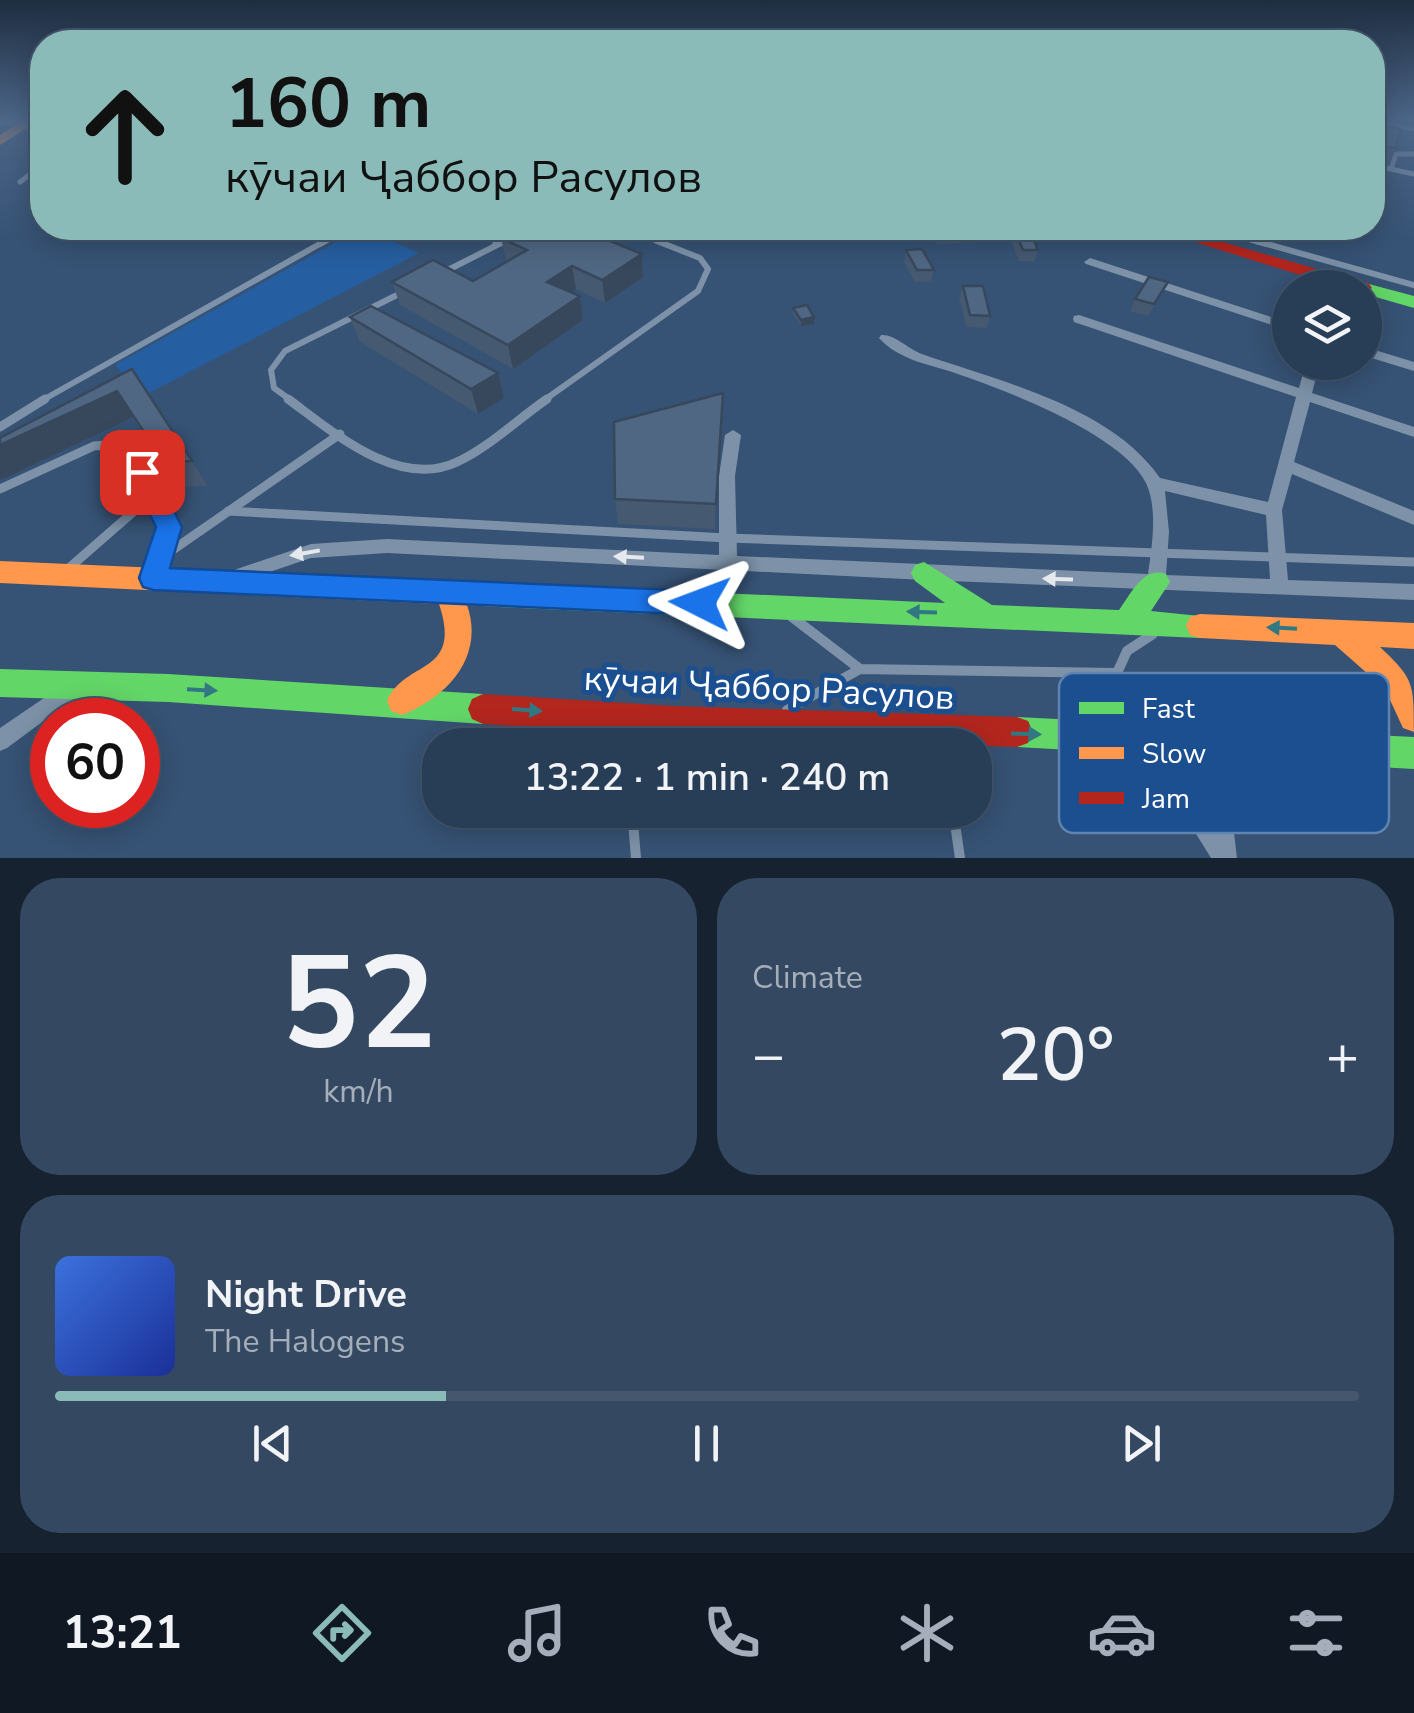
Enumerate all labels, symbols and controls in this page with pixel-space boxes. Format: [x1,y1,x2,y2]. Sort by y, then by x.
text: 160 m [225,56,431,152]
icon: ahead [60,70,190,200]
text: кӯчаи Ҷаббор Расулов [225,147,702,208]
map controls [1272,270,1382,380]
button: layers [1272,270,1382,380]
pin [100,430,185,515]
icon: arrive [115,445,170,500]
one-way arrow [289,546,320,562]
one-way arrow [612,548,644,564]
position arrow [648,551,752,655]
one-way arrow [1042,570,1074,586]
one-way arrow [906,603,938,619]
one-way arrow [1265,620,1297,636]
street label: кӯчаи Ҷаббор Расулов [583,655,955,721]
legend [1059,673,1389,833]
one-way arrow [187,682,219,698]
text: Fast [1142,690,1195,728]
speed limit sign: 60 [30,698,160,828]
one-way arrow [511,703,543,719]
one-way arrow [1011,727,1043,743]
text: Slow [1142,735,1206,773]
text: 13:22 · 1 min · 240 m [524,752,890,803]
text: Jam [1141,780,1190,818]
text: 52 [280,916,437,1093]
text: Climate [752,956,863,999]
text: 20° [996,1004,1115,1106]
text: − [752,1018,785,1093]
text: + [1326,1018,1359,1093]
text: km/h [323,1070,394,1113]
text: Night Drive [205,1269,407,1320]
text: The Halogens [205,1320,405,1363]
icon: previous [245,1416,300,1471]
icon: pause [679,1416,734,1471]
icon: next [1114,1416,1169,1471]
icon: directions [307,1598,377,1668]
icon: music [502,1598,572,1668]
icon: phone [697,1598,767,1668]
icon: climate [892,1598,962,1668]
icon: car [1087,1598,1157,1668]
icon: filters [1281,1598,1351,1668]
text: 13:21 [62,1603,182,1664]

